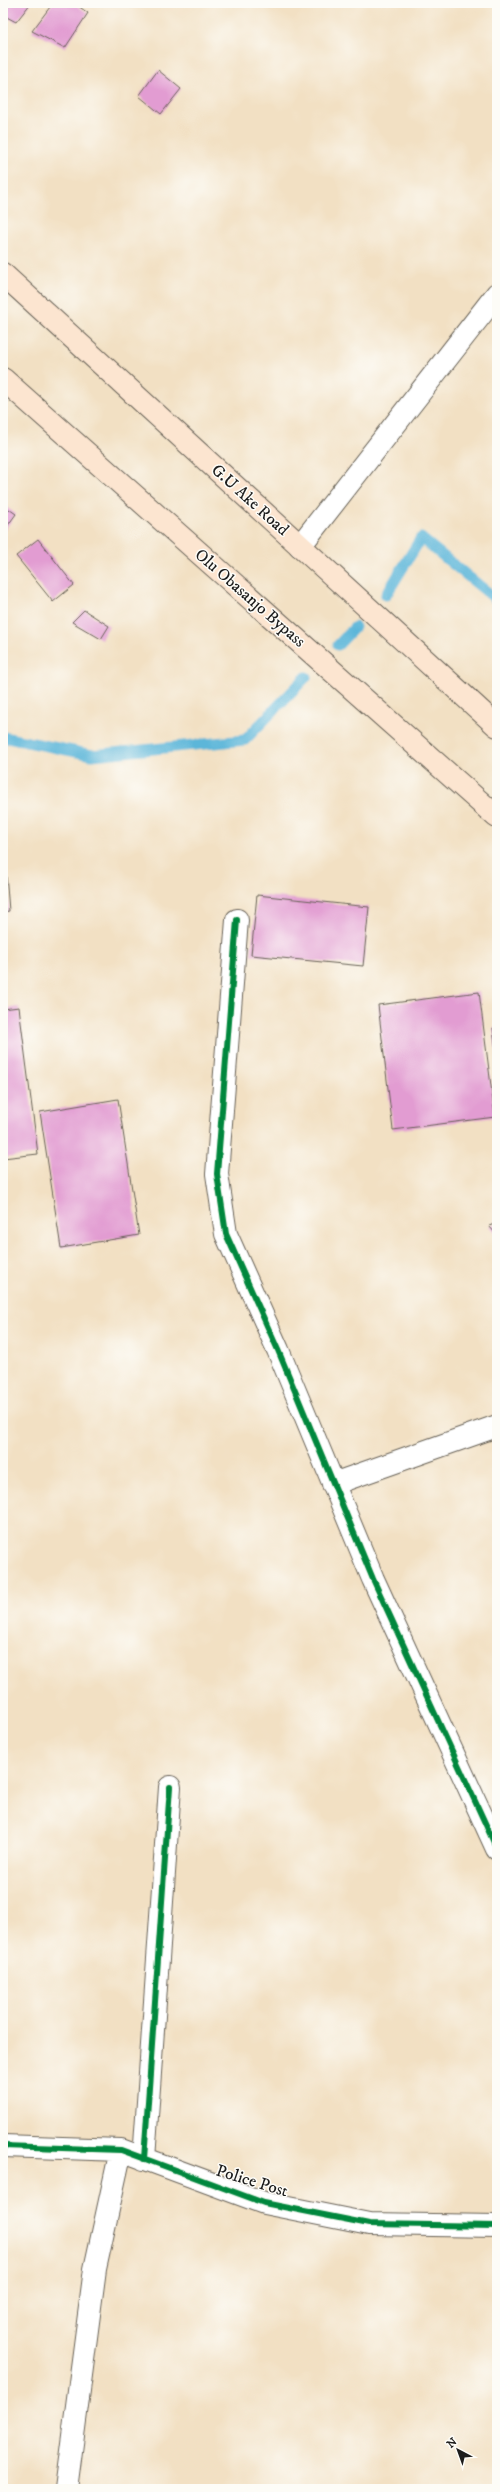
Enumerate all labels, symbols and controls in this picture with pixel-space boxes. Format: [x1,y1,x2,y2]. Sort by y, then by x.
street label: G.U Ake Road [207,459,294,541]
street label: Olu Obasanjo Bypass [190,544,310,652]
street label: Police Post [213,2160,291,2203]
north arrow [438,2430,478,2470]
text: N [444,2435,460,2451]

